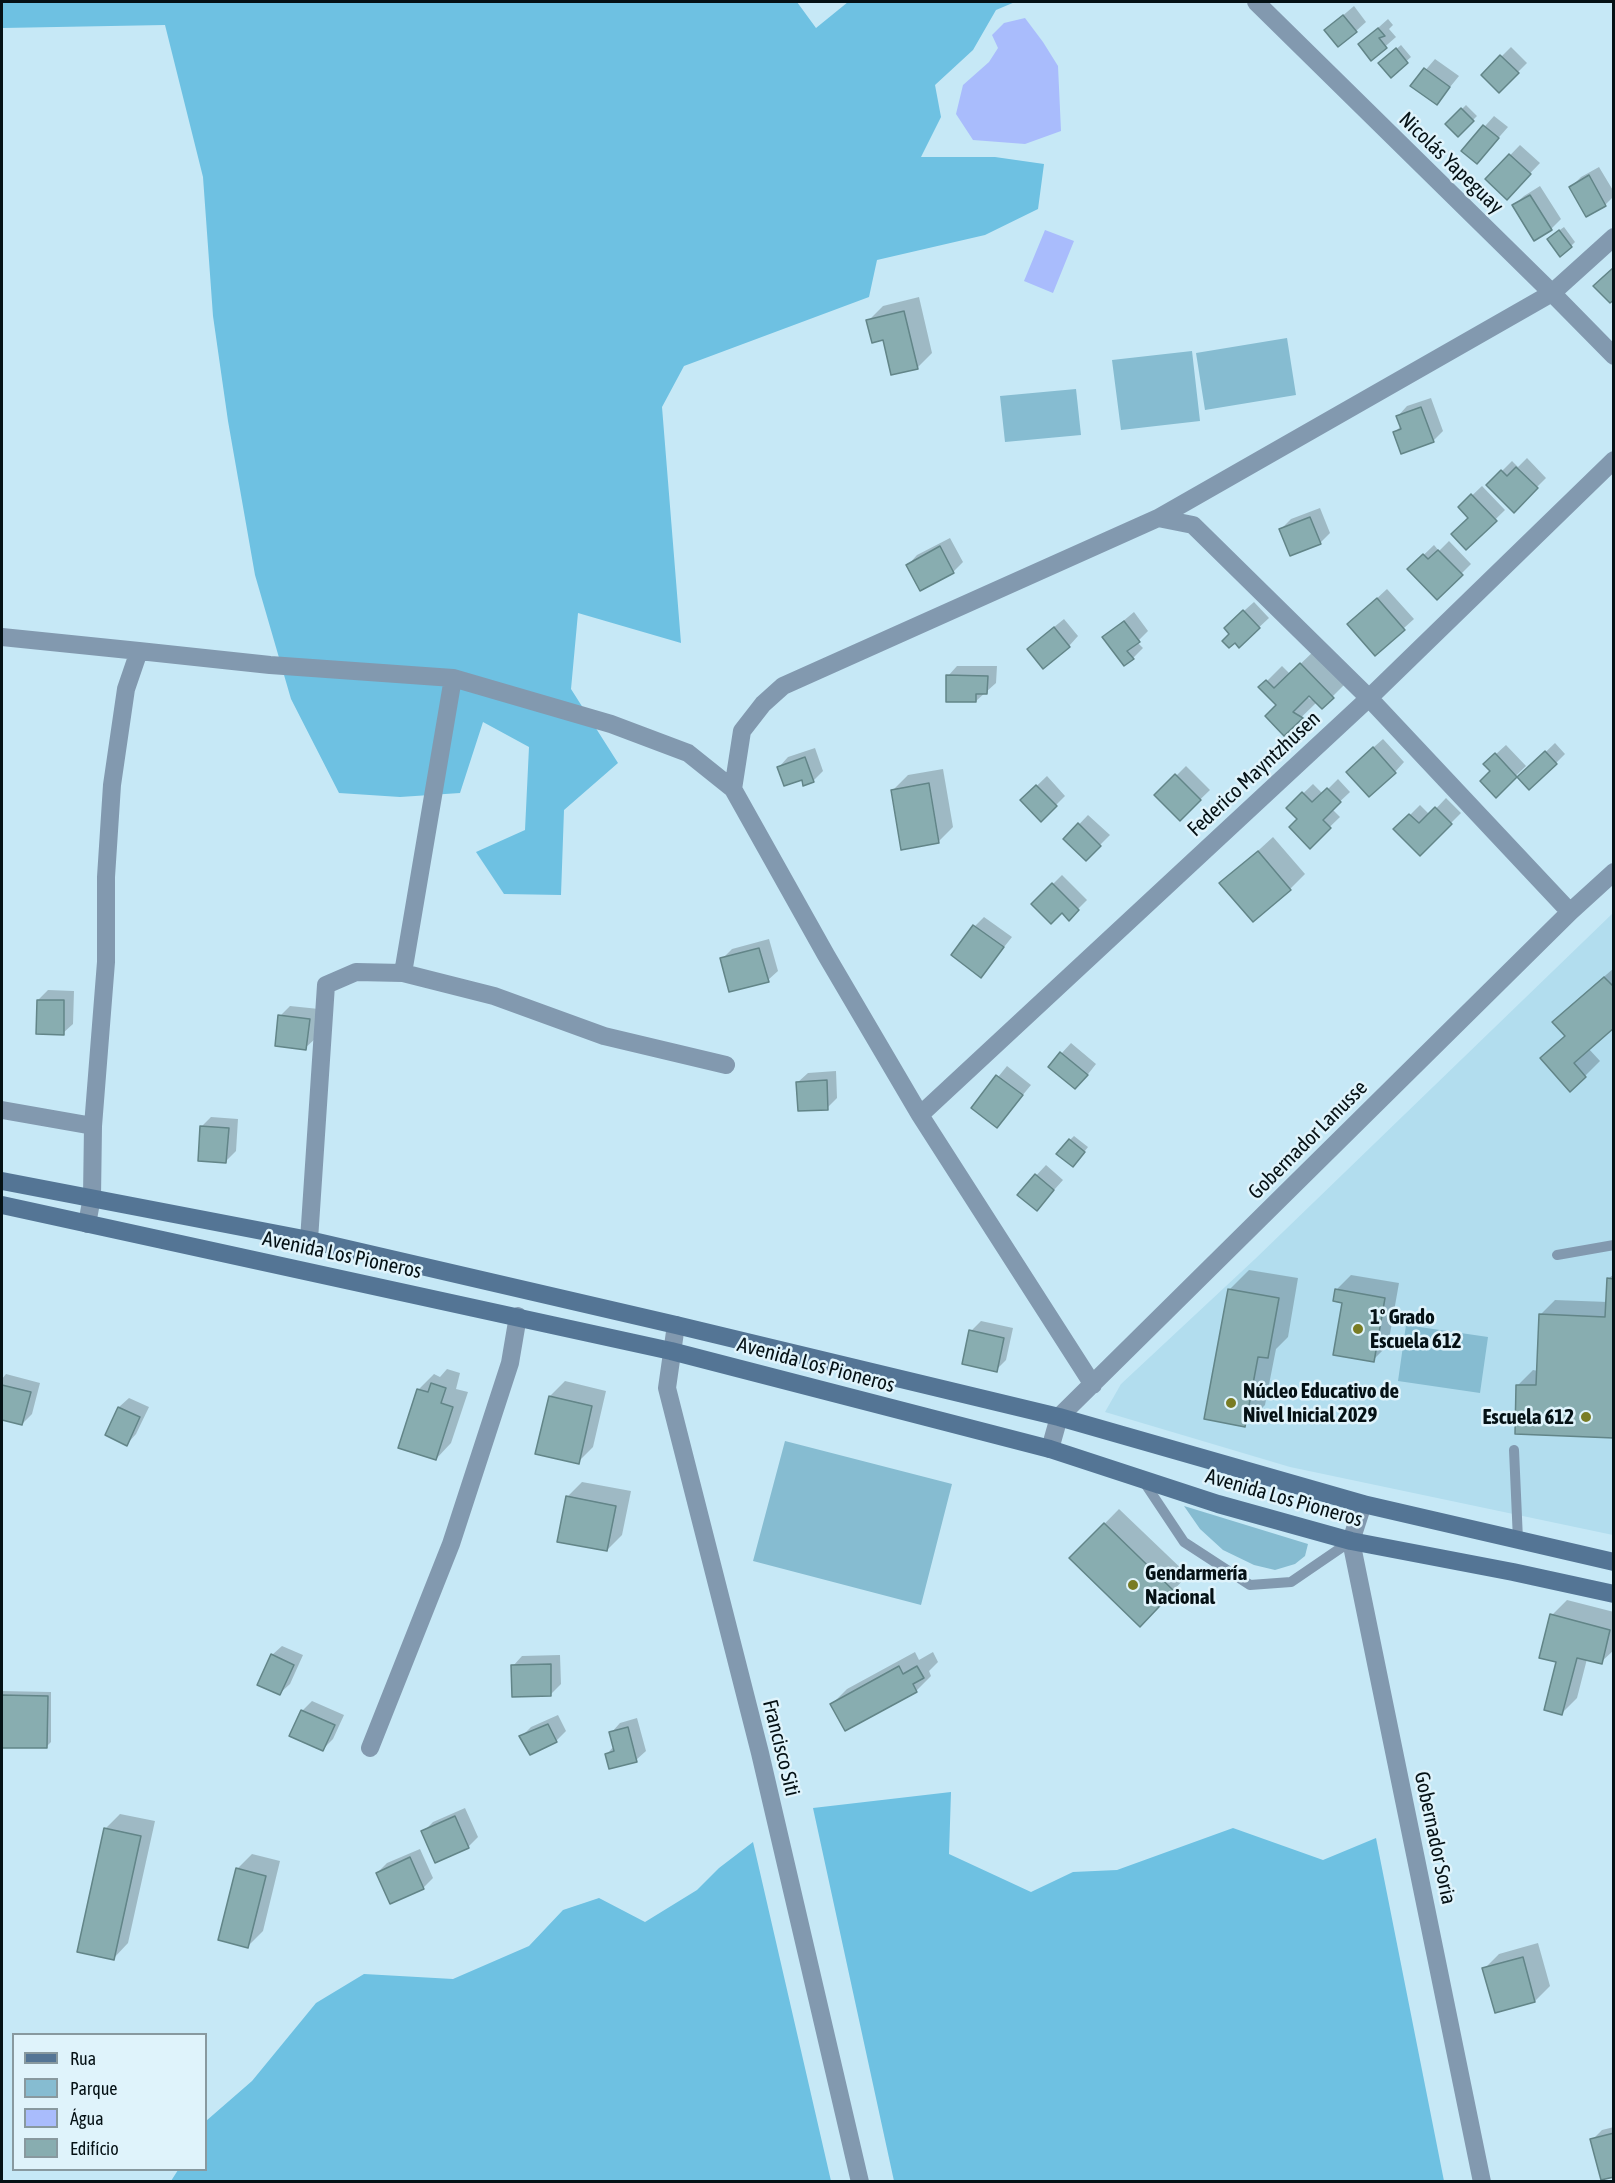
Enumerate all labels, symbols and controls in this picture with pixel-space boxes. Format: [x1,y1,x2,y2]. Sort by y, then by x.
street label: Nicolás Yapeguay [1394,107,1508,219]
street label: Federico Mayntzhusen [1182,706,1326,842]
street label: Gobernador Lanusse [1243,1075,1373,1205]
street label: Avenida Los Pioneros [260,1226,424,1284]
place label: 1º Grado Escuela 612 [1370,1304,1462,1354]
marker: 1º Grado Escuela 612 [1351,1322,1365,1336]
street label: Avenida Los Pioneros [735,1332,897,1398]
place label: Núcleo Educativo de Nivel Inicial 2029 [1243,1378,1399,1428]
marker: Núcleo Educativo de Nivel Inicial 2029 [1224,1396,1238,1410]
place label: Escuela 612 [1482,1404,1574,1430]
marker: Escuela 612 [1579,1410,1593,1424]
street label: Avenida Los Pioneros [1203,1464,1365,1532]
place label: Gendarmería Nacional [1145,1560,1247,1610]
marker: Gendarmería Nacional [1126,1578,1140,1592]
street label: Francisco Siti [757,1697,805,1799]
street label: Gobernador Soria [1409,1769,1461,1907]
legend [12,2033,207,2171]
text: Rua [70,2048,96,2069]
text: Parque [70,2078,118,2099]
text: Água [70,2108,104,2129]
text: Edifício [70,2138,119,2159]

